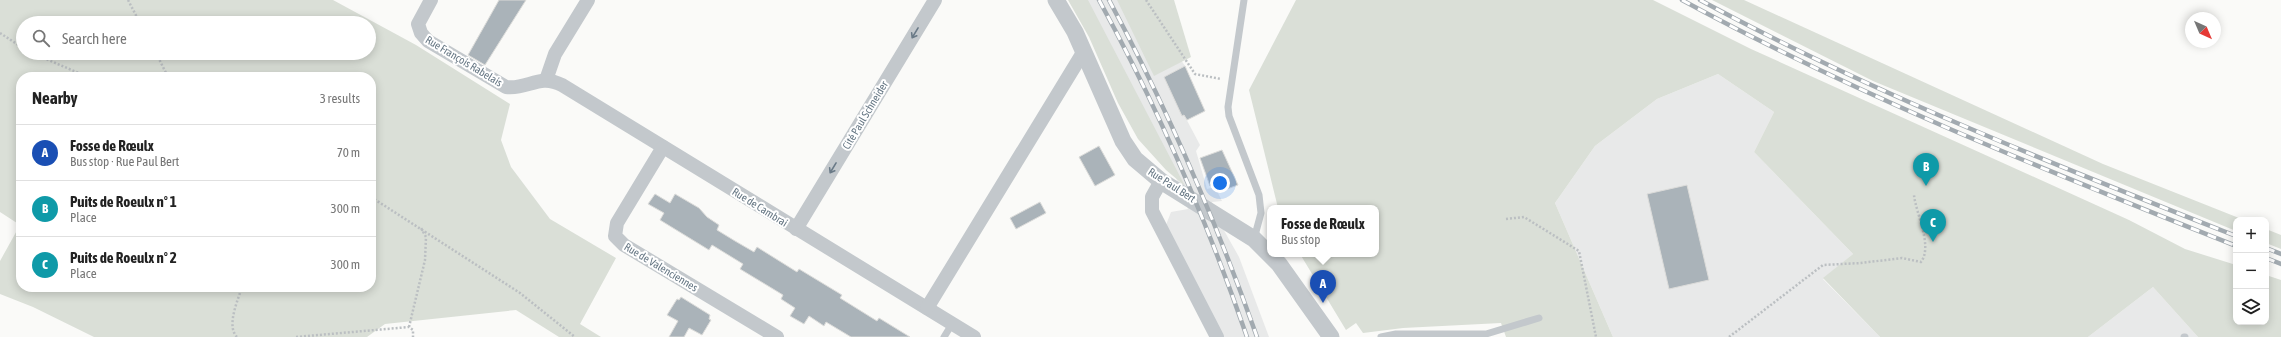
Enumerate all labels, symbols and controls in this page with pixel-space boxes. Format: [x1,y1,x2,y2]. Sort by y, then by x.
north arrow [2185,12,2221,48]
search box [16,16,376,60]
icon: search [30,27,52,49]
one-way arrow [910,27,918,39]
text: Search here [62,30,127,47]
street label: Rue François Rabelais [423,33,505,89]
street label: Cité Paul Schneider [840,78,890,151]
text: Nearby [32,88,78,108]
text: 3 results [320,91,360,106]
text: Fosse de Rœulx [70,137,154,154]
text: A [42,145,48,160]
text: 70 m [337,145,360,160]
pin: B [1913,153,1939,186]
text: Bus stop · Rue Paul Bert [70,154,179,169]
one-way arrow [828,162,836,174]
street label: Rue Paul Bert [1146,165,1198,205]
your location [1210,173,1230,193]
street label: Rue de Cambrai [730,185,790,229]
text: Puits de Roeulx n° 1 [70,193,177,210]
text: B [42,201,48,216]
text: 300 m [331,201,360,216]
popup [1267,205,1379,257]
pin: C [1920,209,1946,242]
text: Place [70,210,97,225]
text: Fosse de Rœulx [1281,215,1365,232]
map controls [2233,217,2269,325]
button: + [2233,217,2269,253]
text: Bus stop [1281,232,1320,247]
street label: Rue de Valenciennes [622,240,700,294]
text: Puits de Roeulx n° 2 [70,249,177,266]
button: − [2233,253,2269,289]
text: C [42,257,48,272]
text: 300 m [331,257,360,272]
text: Place [70,266,97,281]
pin: A [1310,270,1336,303]
button: layers [2233,289,2269,325]

